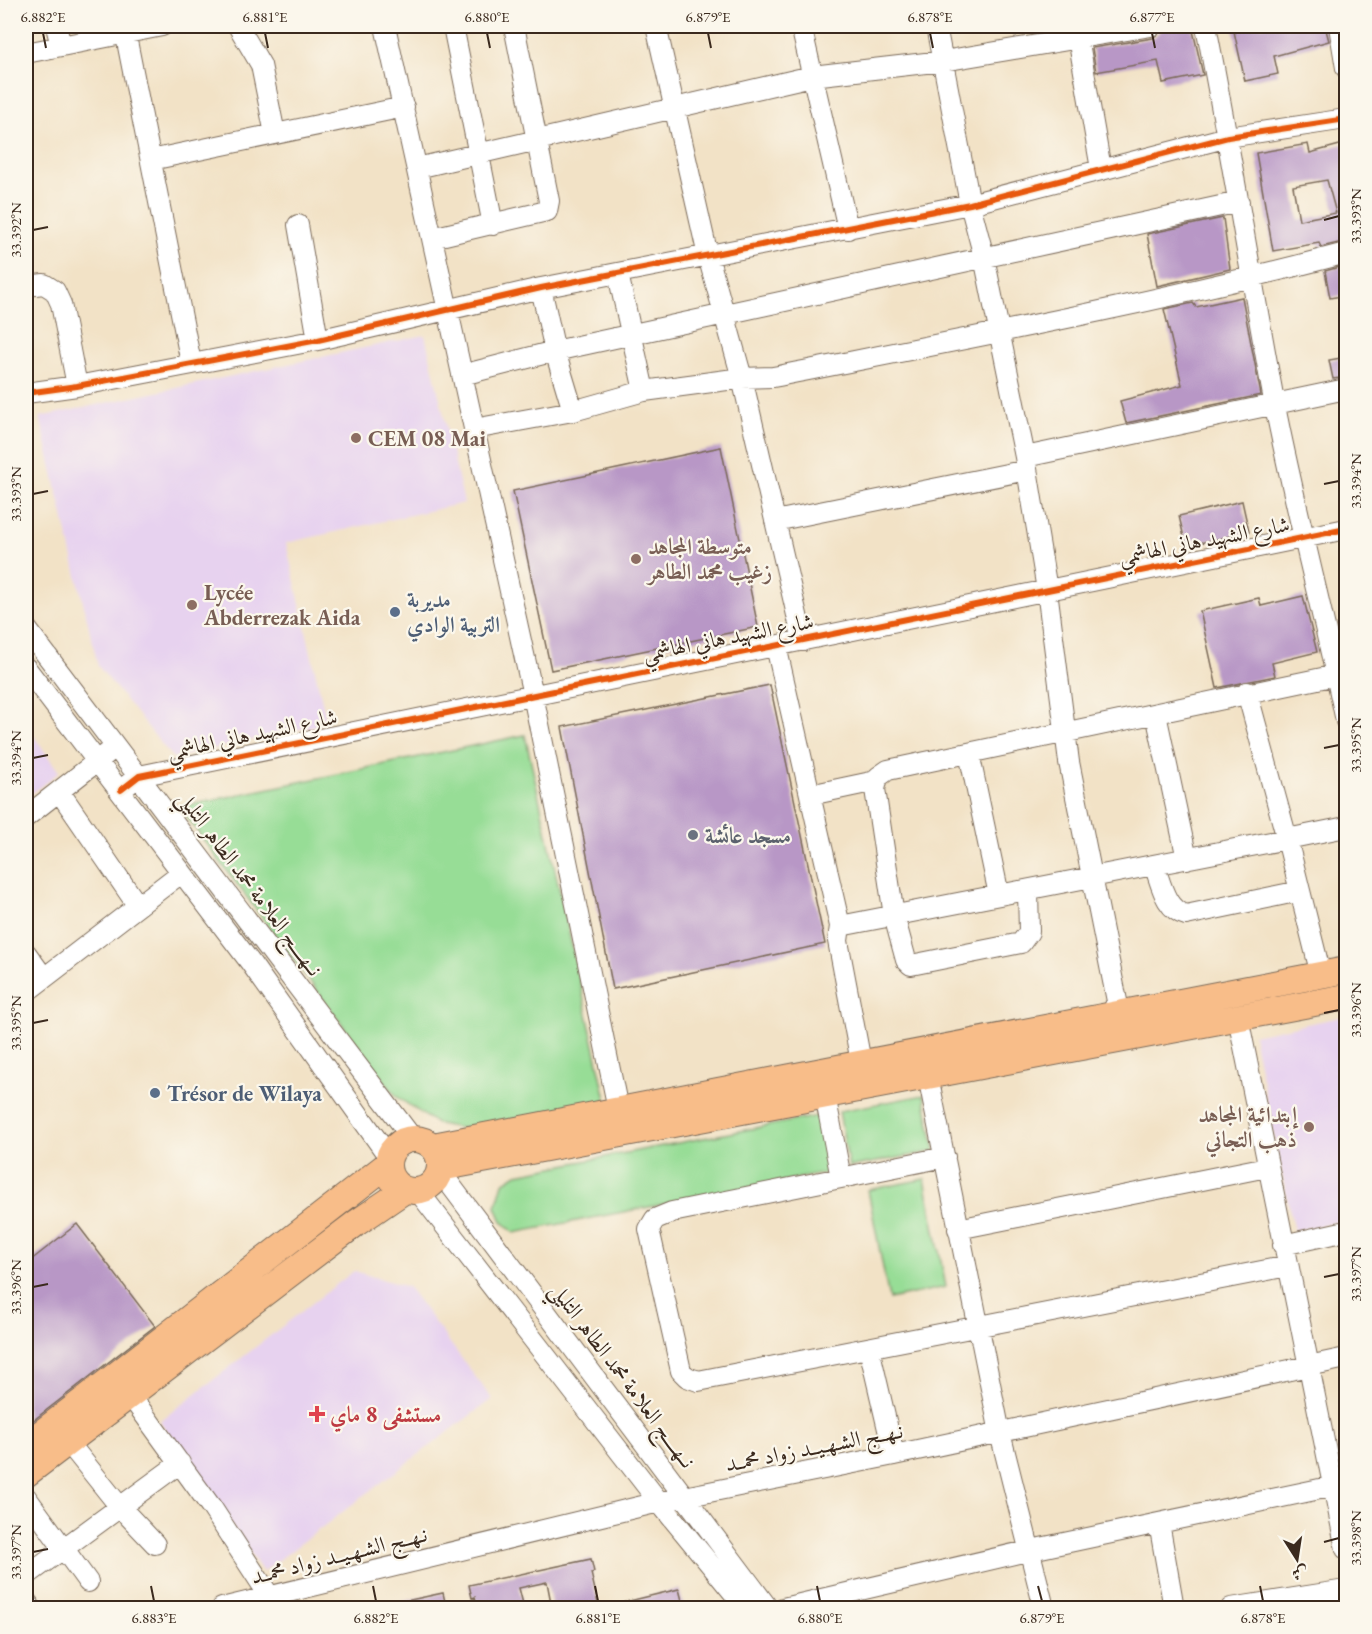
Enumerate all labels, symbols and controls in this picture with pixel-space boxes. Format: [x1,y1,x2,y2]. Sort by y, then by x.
text: 6.882°E [20,7,66,26]
text: 6.881°E [242,7,288,26]
text: 6.880°E [464,7,510,26]
text: 6.879°E [685,7,731,26]
text: 6.878°E [907,7,953,26]
text: 6.877°E [1129,7,1175,26]
text: 33.393°N [1346,188,1365,244]
text: 33.392°N [6,202,25,258]
place label: CEM 08 Mai [368,424,486,453]
marker: CEM 08 Mai [349,431,363,445]
text: 33.394°N [1346,453,1365,509]
text: 33.393°N [6,466,25,522]
street label: شارع الشهيد هاني الهاشمي [1116,509,1293,577]
place label: متوسطة المجاهد زغيب محمد الطاهر [646,532,772,586]
marker: متوسطة المجاهد زغيب محمد الطاهر [629,552,643,566]
place label: Lycée Abderrezak Aida [203,578,361,632]
place label: مديربة التربية الوادي [407,585,500,643]
marker: Lycée Abderrezak Aida [185,598,199,612]
marker: مديربة التربية الوادي [388,605,402,619]
street label: شارع الشهيد هاني الهاشمي [640,606,817,674]
street label: شارع الشهيد هاني الهاشمي [164,702,341,772]
text: 33.395°N [1346,717,1365,773]
text: 33.394°N [6,730,25,786]
street label: نــهــــج العلامة محمد الطاهر التليلي [165,784,329,986]
place label: مسجد عائشة [705,821,791,850]
marker: مسجد عائشة [686,828,700,842]
text: 33.396°N [1346,982,1365,1038]
text: 33.395°N [6,995,25,1051]
place label: Trésor de Wilaya [167,1079,322,1108]
marker: Trésor de Wilaya [148,1086,162,1100]
place label: إبتدائية المجاهد ذهب التجاني [1198,1100,1299,1158]
marker: إبتدائية المجاهد ذهب التجاني [1302,1120,1316,1134]
text: 33.397°N [1346,1246,1365,1302]
text: 33.396°N [6,1259,25,1315]
street label: نــهــــج العلامة محمد الطاهر التليلي [538,1276,702,1478]
place label: مستشفى 8 ماي [330,1400,441,1433]
marker: مستشفى 8 ماي [308,1405,326,1423]
street label: نـهــج الشـهـيــد زواد محمــد [722,1416,906,1483]
text: 33.398°N [1346,1510,1365,1566]
street label: نـهــج الشـهـيــد زواد محمــد [248,1519,431,1596]
text: 33.397°N [6,1524,25,1580]
north arrow [1267,1529,1327,1589]
text: ش [1290,1561,1310,1585]
text: 6.883°E [131,1608,177,1627]
text: 6.882°E [353,1608,399,1627]
text: 6.881°E [575,1608,621,1627]
text: 6.880°E [797,1608,843,1627]
text: 6.879°E [1019,1608,1065,1627]
text: 6.878°E [1240,1608,1286,1627]

